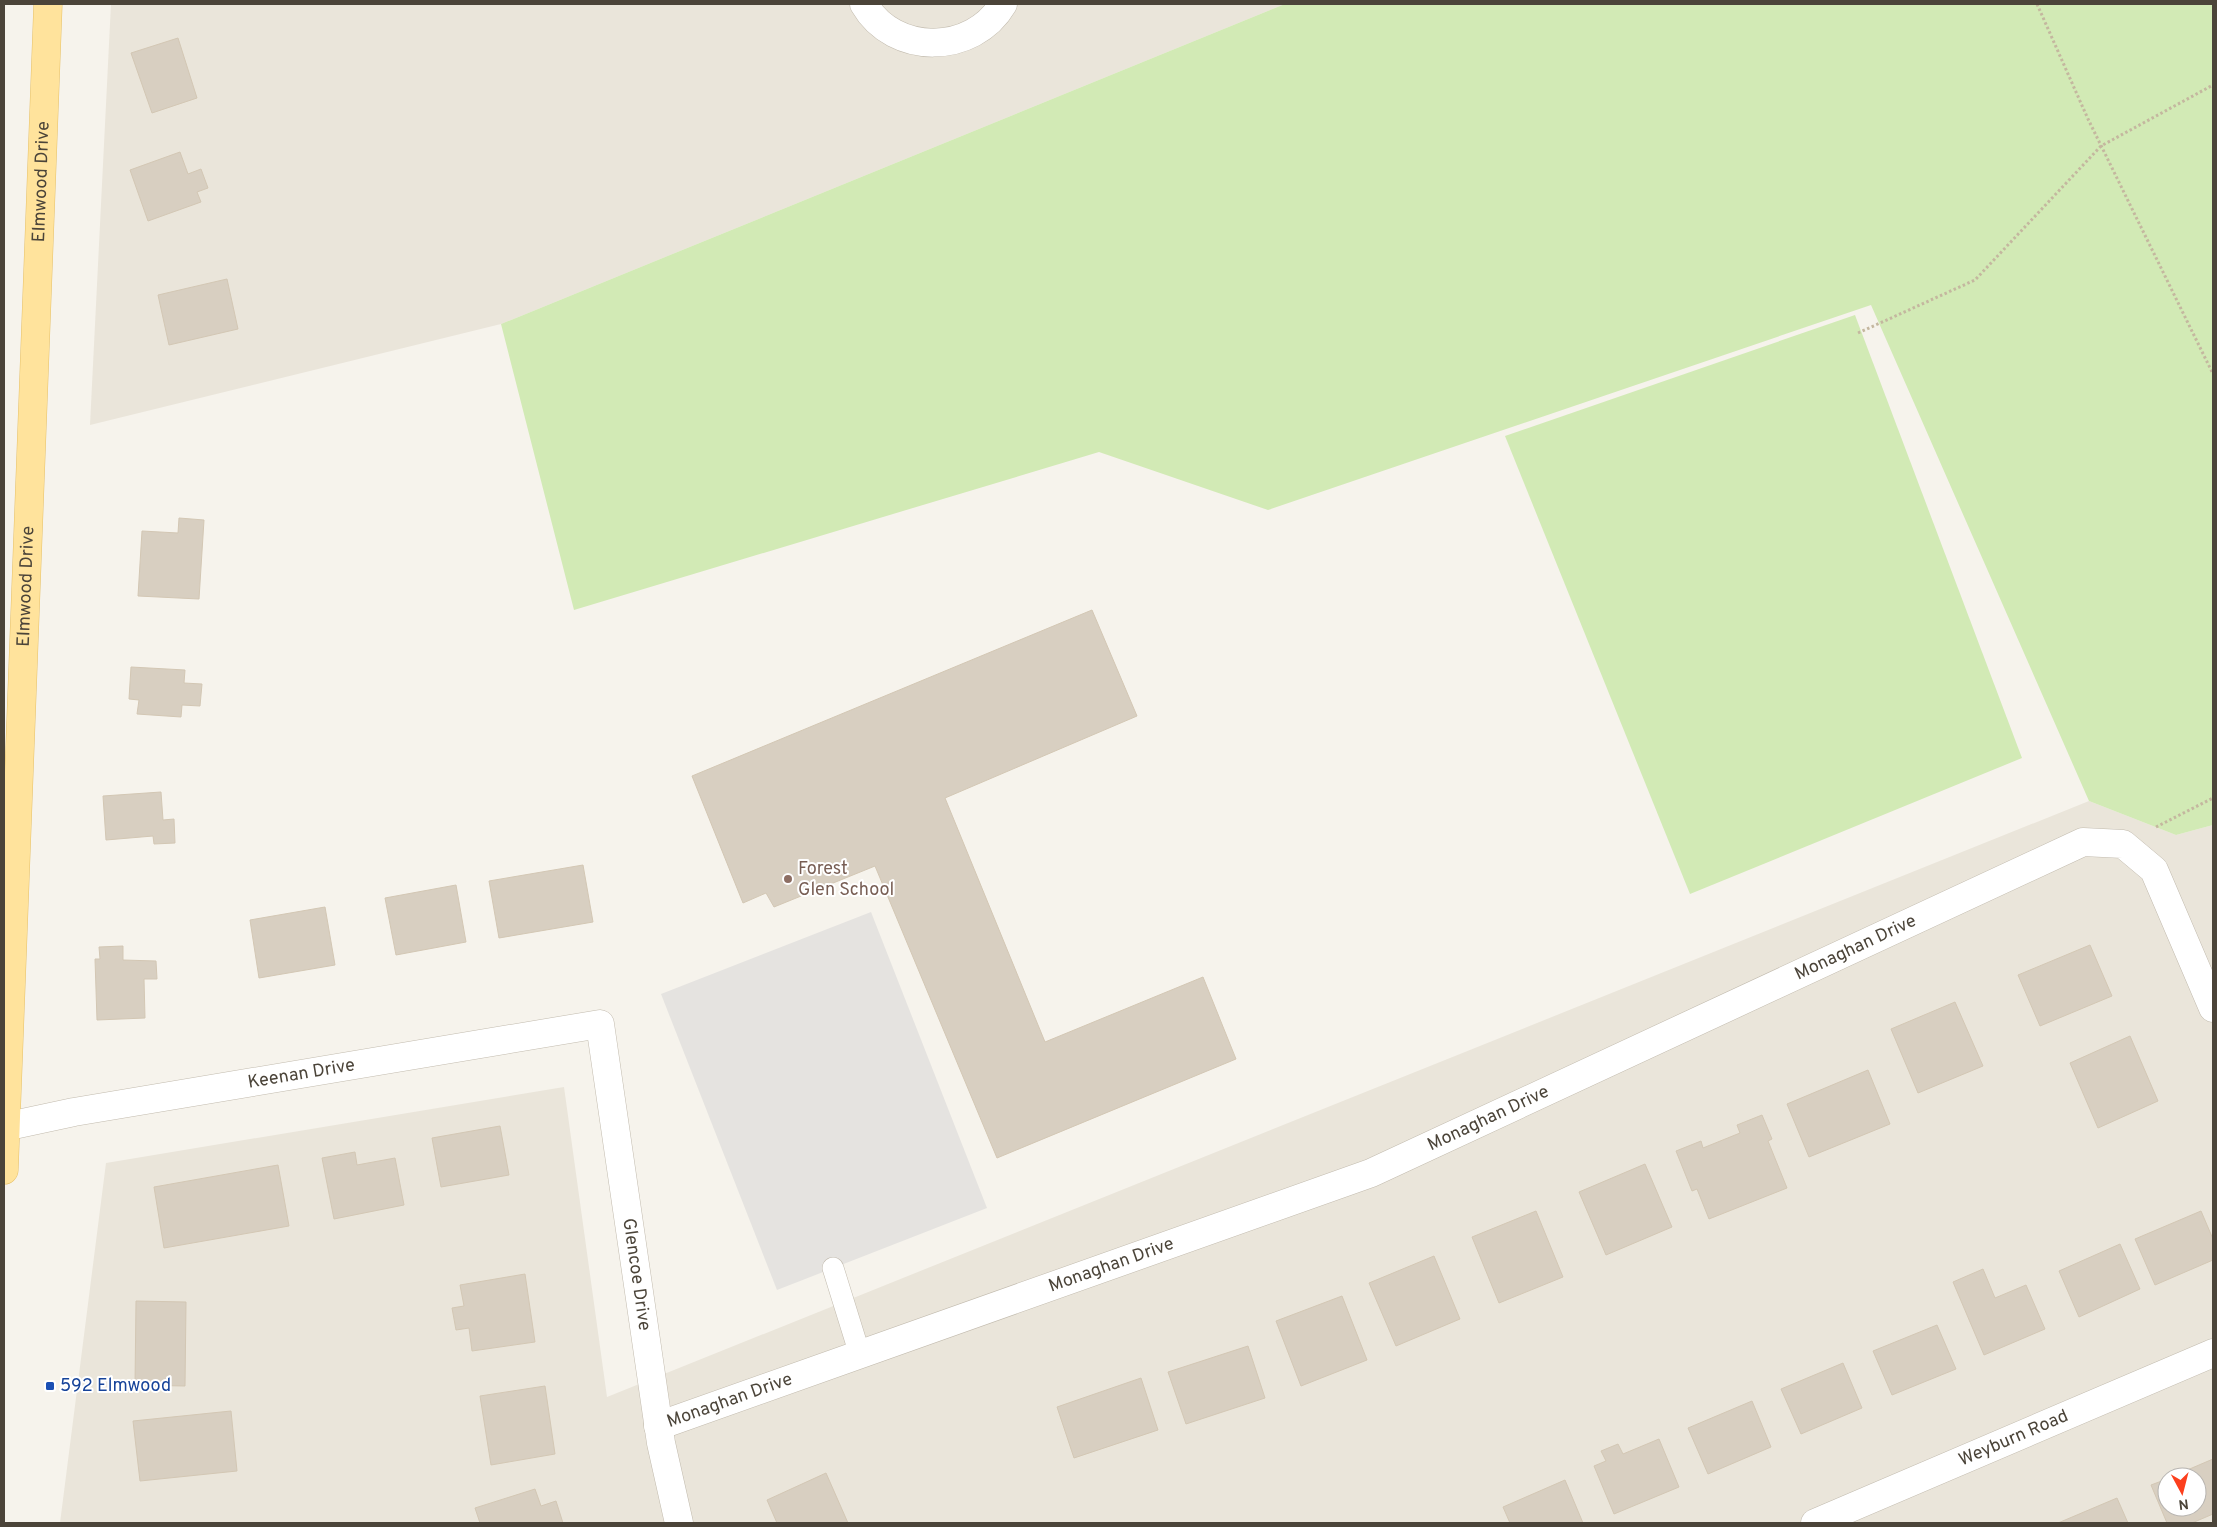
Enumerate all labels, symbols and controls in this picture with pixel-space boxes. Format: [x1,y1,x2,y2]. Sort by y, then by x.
street label: Elmwood Drive [28,121,55,243]
street label: Elmwood Drive [12,526,40,647]
place label: Forest Glen School [798,858,894,902]
marker: Forest Glen School [782,873,794,885]
street label: Monaghan Drive [1791,910,1920,986]
street label: Keenan Drive [246,1054,357,1094]
street label: Monaghan Drive [1424,1080,1553,1157]
street label: Glencoe Drive [617,1217,656,1332]
street label: Monaghan Drive [1045,1232,1177,1298]
street label: Monaghan Drive [664,1368,795,1433]
place label: 592 Elmwood [60,1375,171,1398]
marker: 592 Elmwood [44,1380,56,1392]
street label: Weyburn Road [1955,1405,2072,1472]
north arrow [2157,1467,2207,1517]
text: N [2177,1494,2189,1512]

